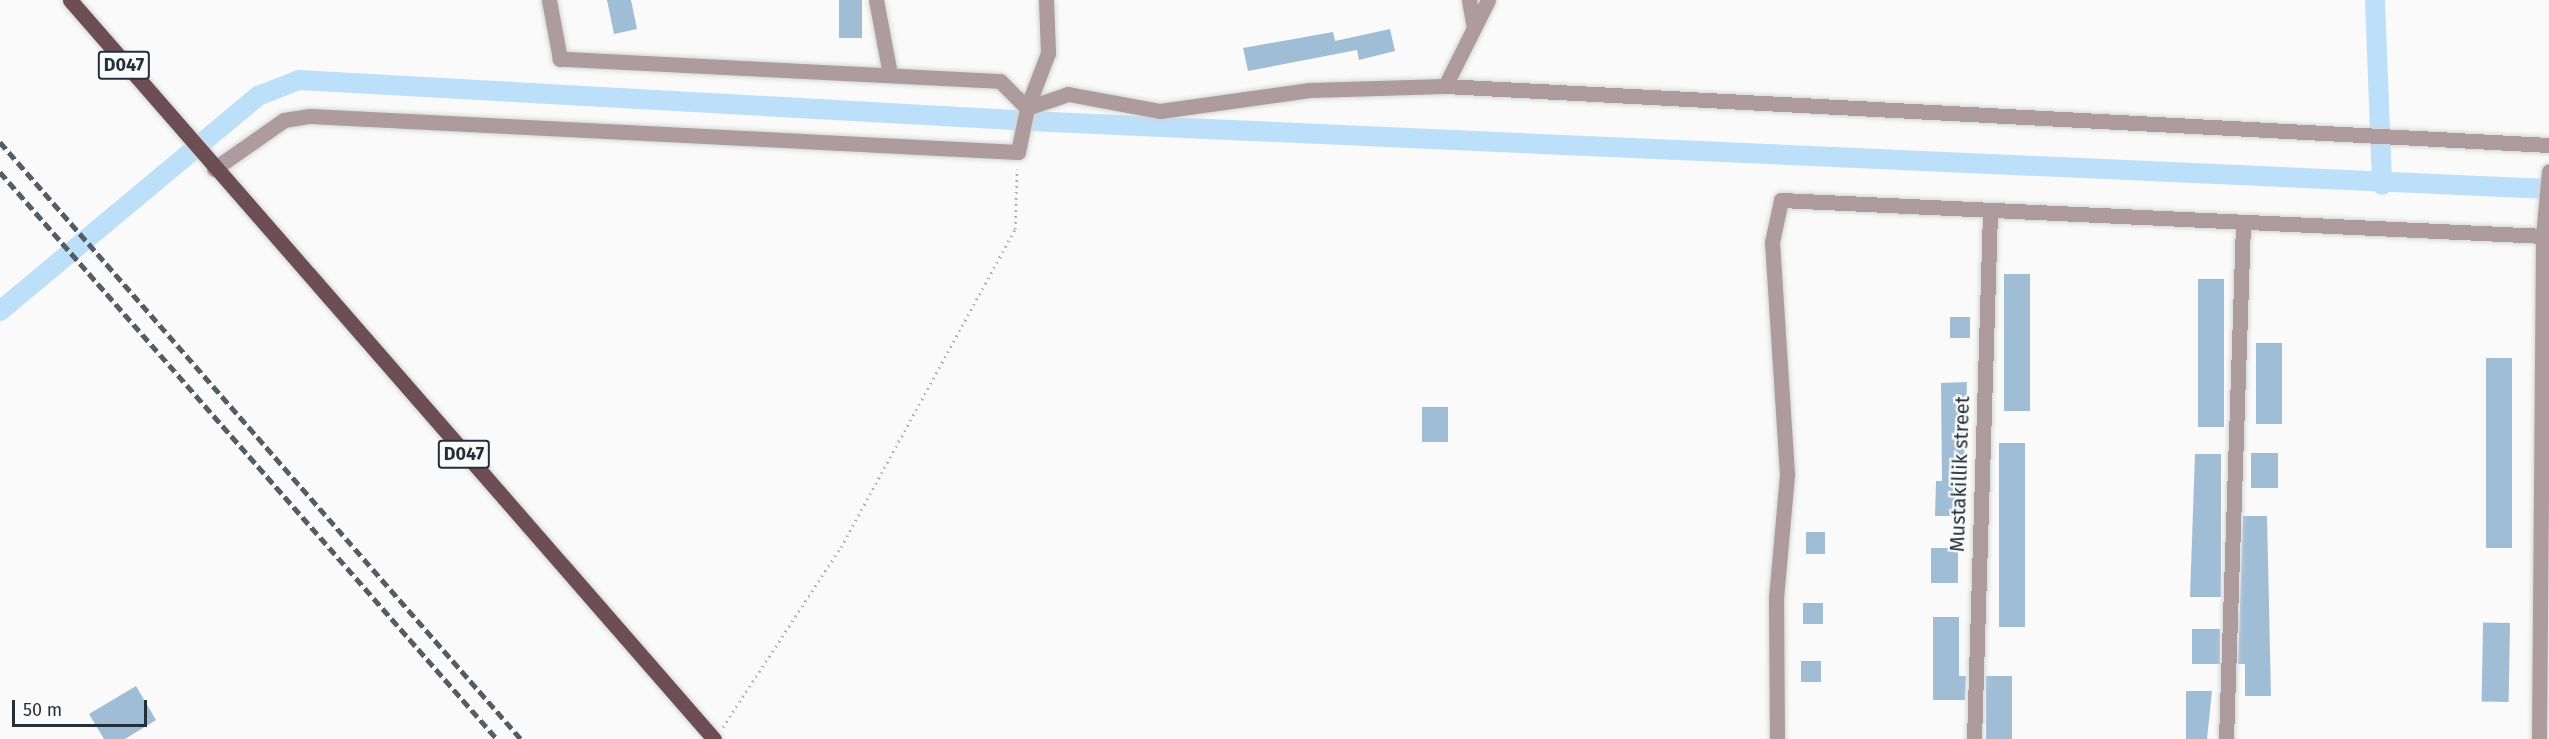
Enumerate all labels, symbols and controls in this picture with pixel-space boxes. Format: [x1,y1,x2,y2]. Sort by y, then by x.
road number: D047 [97,50,151,80]
street label: Mustakillik street [1945,396,1975,552]
road number: D047 [437,439,491,469]
scale bar [15,688,150,726]
text: 50 m [23,699,62,721]

